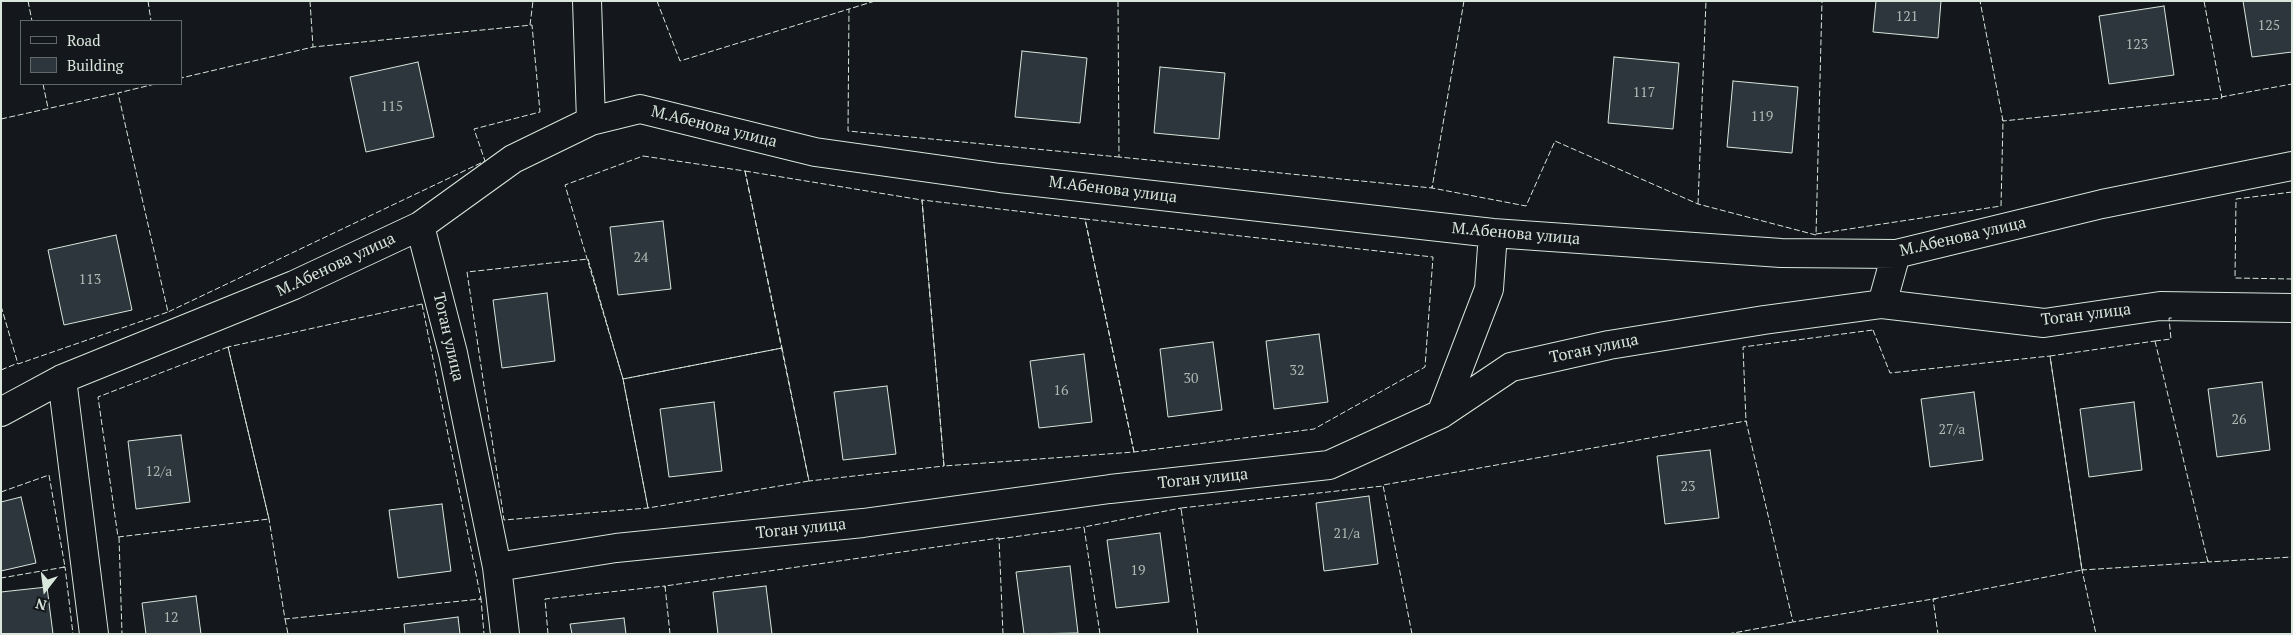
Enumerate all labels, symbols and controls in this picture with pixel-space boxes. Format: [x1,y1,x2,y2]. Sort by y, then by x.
house number: 121 [1896,9,1918,25]
house number: 125 [2258,18,2280,34]
legend [20,20,182,85]
text: Road [67,30,100,50]
house number: 123 [2126,37,2148,53]
text: Building [67,55,124,75]
house number: 117 [1633,85,1655,101]
house number: 115 [381,99,403,115]
street label: М.Абенова улица [649,102,779,152]
house number: 119 [1751,109,1773,125]
street label: М.Абенова улица [1048,173,1178,207]
street label: М.Абенова улица [1898,213,2028,261]
street label: М.Абенова улица [1451,219,1581,249]
street label: М.Абенова улица [273,229,399,301]
house number: 24 [634,250,648,266]
house number: 113 [79,272,101,288]
street label: Тоган улица [428,291,468,383]
street label: Тоган улица [2040,300,2132,330]
street label: Тоган улица [1548,330,1640,368]
house number: 32 [1290,363,1304,379]
house number: 30 [1184,371,1198,387]
house number: 16 [1054,383,1068,399]
house number: 26 [2232,412,2246,428]
house number: 27/а [1939,422,1965,438]
house number: 12/а [146,464,172,480]
street label: Тоган улица [1157,465,1249,493]
house number: 23 [1681,479,1695,495]
street label: Тоган улица [755,515,847,543]
house number: 21/а [1334,526,1360,542]
house number: 19 [1131,563,1145,579]
north arrow [20,565,70,615]
text: N [33,594,49,616]
house number: 12 [164,610,178,626]

